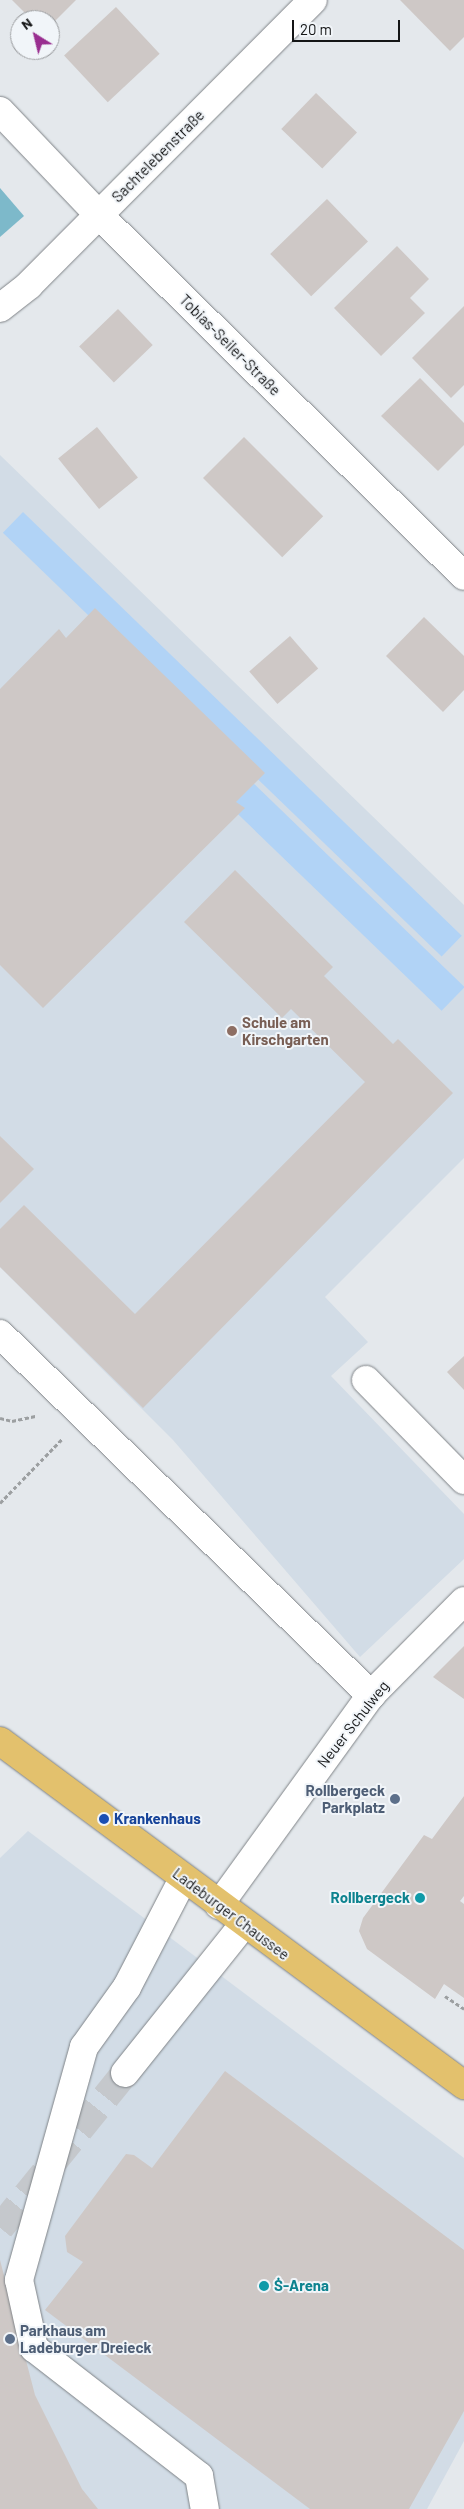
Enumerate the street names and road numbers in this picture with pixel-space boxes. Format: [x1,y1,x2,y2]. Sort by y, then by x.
street label: Sachtelebenstraße [108,106,208,206]
street label: Tobias-Seiler-Straße [176,291,284,399]
street label: Neuer Schulweg [313,1677,393,1771]
street label: Ladeburger Chaussee [169,1864,293,1964]

